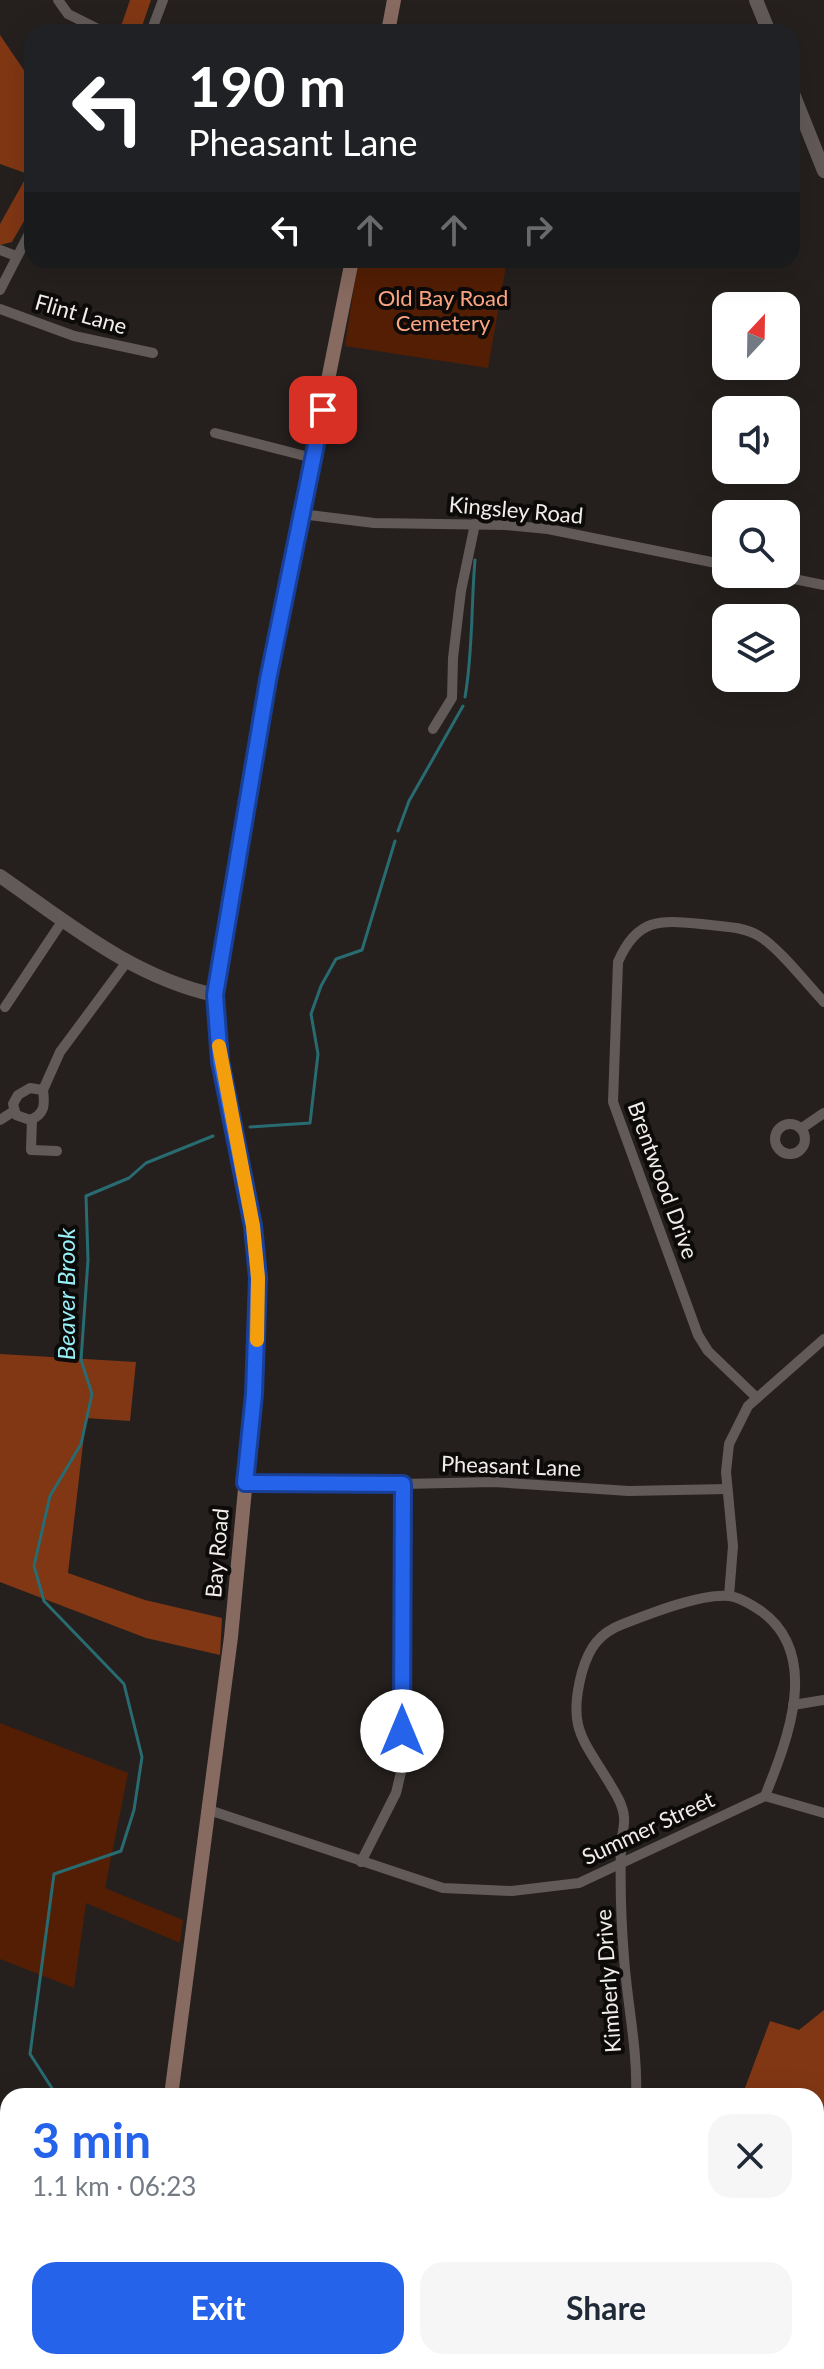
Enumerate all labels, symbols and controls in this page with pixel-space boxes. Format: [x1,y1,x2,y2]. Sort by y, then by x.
text: 190 m [188,52,346,119]
icon: left [56,56,160,160]
text: Pheasant Lane [188,120,417,164]
icon: left [264,208,308,252]
icon: ahead [348,208,392,252]
icon: ahead [432,208,476,252]
icon: right [516,208,560,252]
park label: Old Bay Road Cemetery [378,284,508,336]
street label: Flint Lane [32,288,130,340]
north arrow [712,292,800,380]
map controls [712,292,800,692]
pin [289,376,357,444]
icon: arrive [301,388,345,432]
button: sound [712,396,800,484]
street label: Kingsley Road [448,490,584,529]
button: search [712,500,800,588]
button: layers [712,604,800,692]
street label: Brentwood Drive [622,1097,704,1262]
water label: Beaver Brook [51,1227,80,1360]
street label: Pheasant Lane [440,1450,582,1481]
street label: Bay Road [199,1507,234,1599]
position arrow [360,1689,444,1773]
street label: Summer Street [577,1785,718,1870]
street label: Kimberly Drive [589,1908,626,2054]
text: 3 min [32,2111,151,2168]
button: close [708,2114,792,2198]
text: 1.1 km · 06:23 [32,2170,196,2202]
button: Exit [32,2262,404,2354]
button: Share [420,2262,792,2354]

